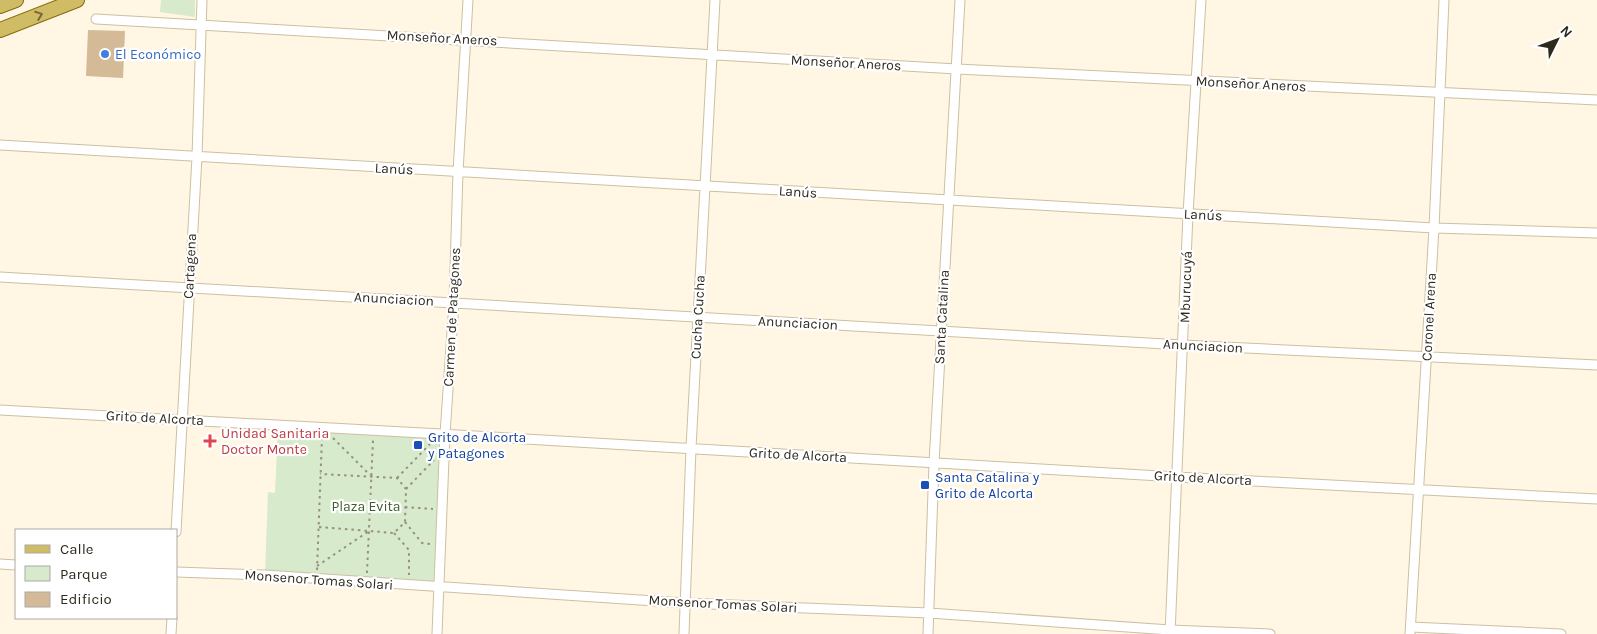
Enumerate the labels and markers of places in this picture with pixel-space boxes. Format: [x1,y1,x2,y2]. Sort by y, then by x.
place label: El Económico [115,46,201,63]
marker: El Económico [99,48,111,60]
place label: Unidad Sanitaria Doctor Monte [221,425,329,458]
place label: Grito de Alcorta y Patagones [427,429,526,462]
marker: Unidad Sanitaria Doctor Monte [203,434,217,448]
marker: Grito de Alcorta y Patagones [412,439,424,451]
place label: Santa Catalina y Grito de Alcorta [935,469,1040,502]
marker: Santa Catalina y Grito de Alcorta [919,479,931,491]

